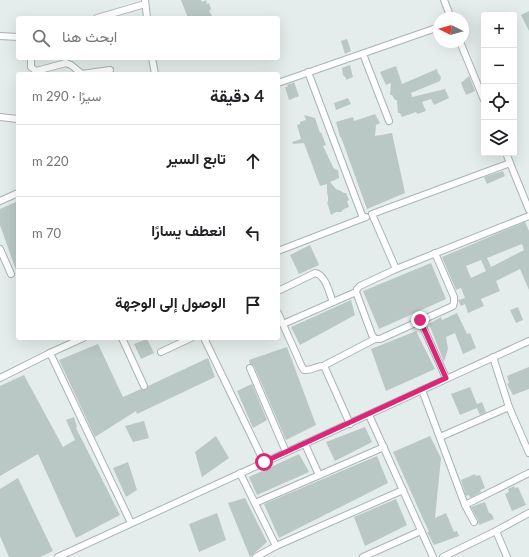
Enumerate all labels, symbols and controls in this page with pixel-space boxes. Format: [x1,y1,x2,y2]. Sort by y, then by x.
north arrow [433,12,469,48]
map controls [481,12,517,156]
button: + [481,12,517,48]
search box [16,16,280,60]
icon: search [30,27,52,49]
text: ابحث هنا [62,27,117,45]
button: − [481,48,517,84]
button: locate [481,84,517,120]
text: 4 دقيقة [210,85,264,106]
text: سيرًا · 290 m [32,88,101,104]
button: layers [481,120,517,156]
text: تابع السير [166,149,226,167]
icon: ahead [242,150,264,172]
text: 220 m [32,153,69,169]
text: انعطف يسارًا [151,221,226,239]
icon: left [242,222,264,244]
text: 70 m [32,225,61,241]
text: الوصول إلى الوجهة [115,293,226,311]
icon: arrive [242,294,264,316]
route end [411,311,429,329]
route start [255,453,273,471]

